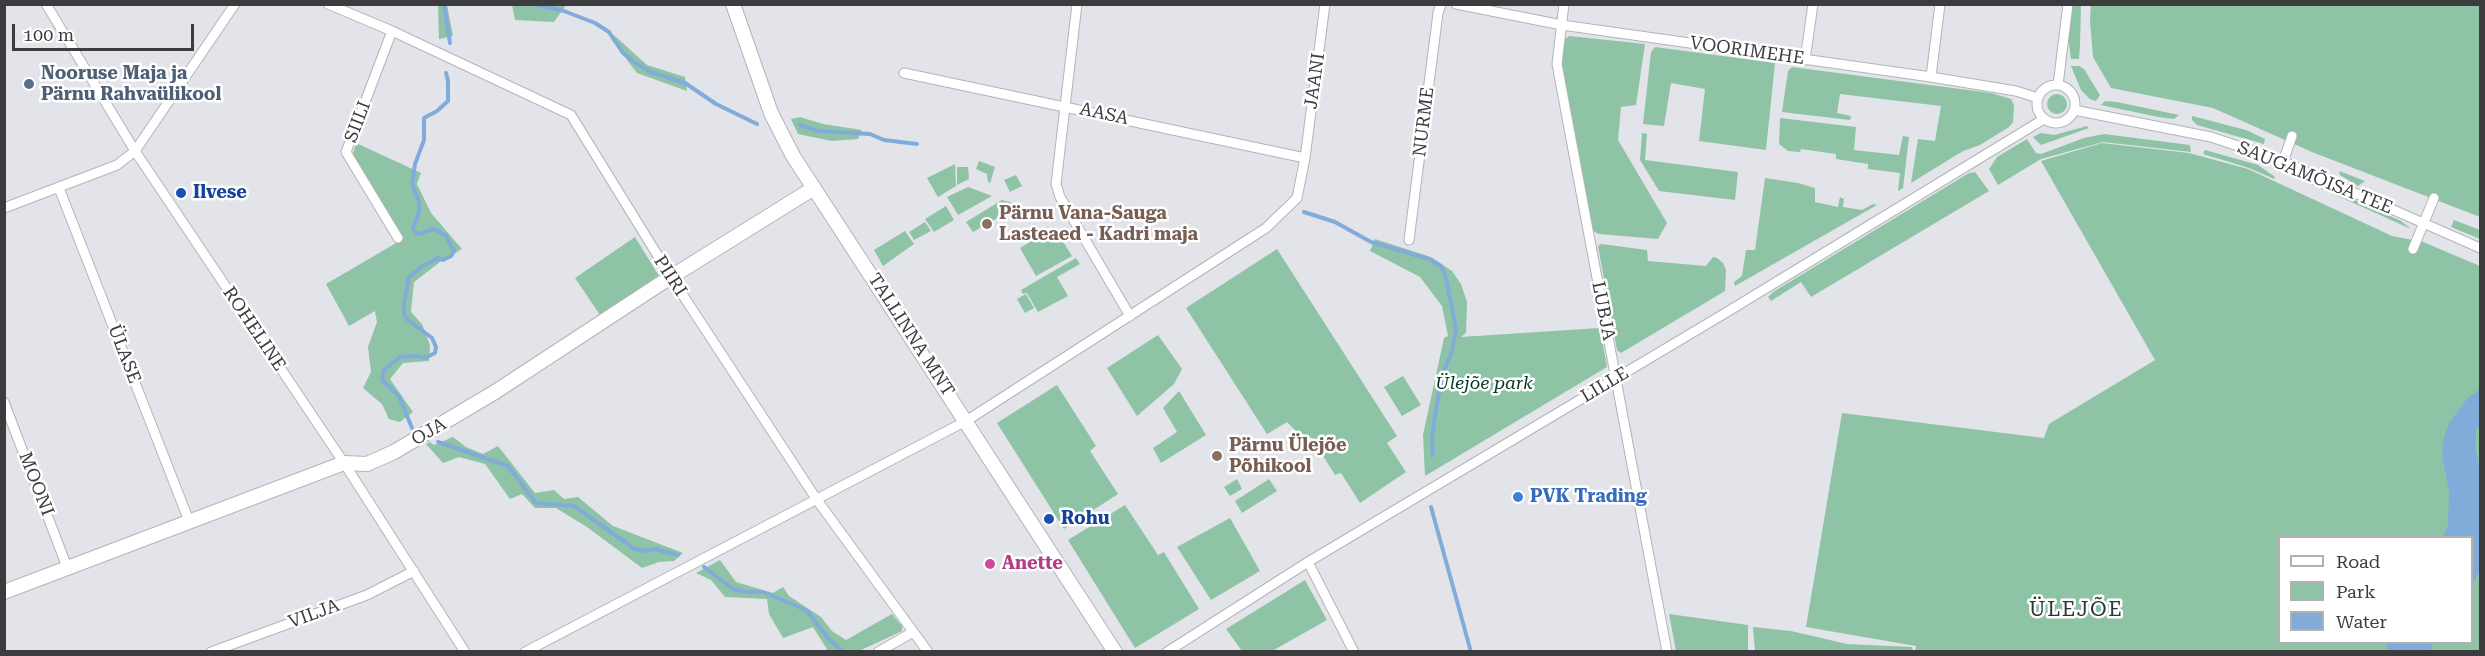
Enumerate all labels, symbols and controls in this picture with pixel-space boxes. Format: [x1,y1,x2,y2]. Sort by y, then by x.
scale bar [15,12,196,50]
text: 100 m [23,24,74,45]
street label: VOORIMEHE [1688,32,1806,70]
street label: JAANI [1300,52,1330,110]
place label: Nooruse Maja ja Pärnu Rahvaülikool [41,63,221,106]
marker: Nooruse Maja ja Pärnu Rahvaülikool [22,77,36,91]
street label: NURME [1409,86,1439,158]
street label: SIILI [340,98,376,146]
street label: AASA [1078,98,1130,130]
street label: SAUGAMÕISA TEE [2234,137,2396,219]
place label: Ilvese [193,182,247,204]
marker: Ilvese [174,186,188,200]
place label: Pärnu Vana-Sauga Lasteaed - Kadri maja [999,203,1198,246]
marker: Pärnu Vana-Sauga Lasteaed - Kadri maja [980,217,994,231]
street label: PIIRI [649,252,691,300]
street label: TALLINNA MNT [863,269,959,401]
street label: LUBJA [1587,280,1619,342]
street label: ROHELINE [218,283,290,375]
street label: ÜLASE [103,321,145,387]
street label: LILLE [1577,362,1633,408]
park label: Ülejõe park [1435,373,1533,395]
street label: OJA [408,414,450,450]
place label: Pärnu Ülejõe Põhikool [1229,435,1347,478]
street label: MOONI [14,449,58,519]
marker: Pärnu Ülejõe Põhikool [1210,449,1224,463]
place label: PVK Trading [1530,486,1647,508]
marker: PVK Trading [1511,490,1525,504]
place label: Rohu [1061,508,1109,530]
marker: Rohu [1042,512,1056,526]
legend [2278,536,2473,644]
text: Road [2336,551,2380,572]
place label: Anette [1002,553,1063,575]
marker: Anette [983,557,997,571]
text: Park [2336,581,2376,602]
street label: VILJA [285,595,343,633]
district label: ÜLEJÕE [2029,597,2123,623]
text: Water [2336,611,2387,632]

